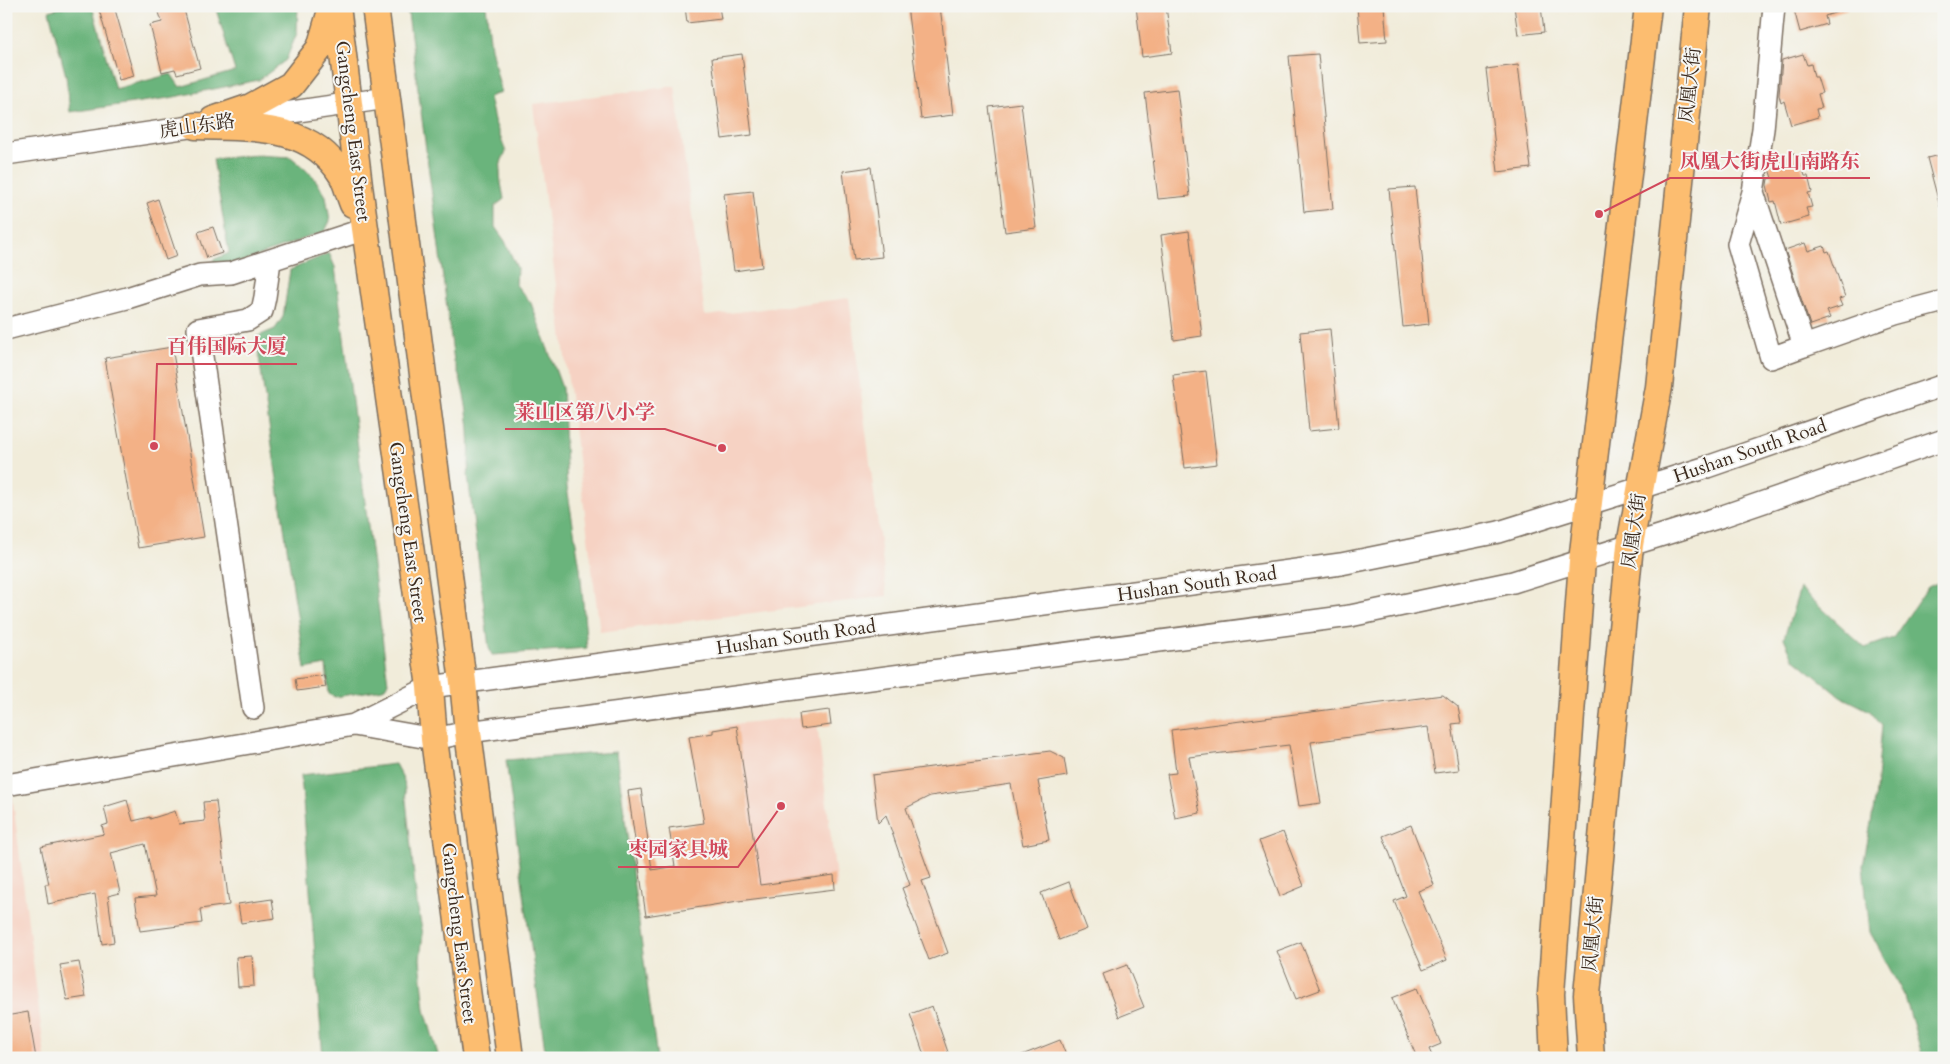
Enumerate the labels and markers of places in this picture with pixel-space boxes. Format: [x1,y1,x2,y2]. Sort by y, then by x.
callout: 凤凰大街虎山南路东 [1670,143,1870,178]
callout: 百伟国际大厦 [157,329,297,364]
callout: 莱山区第八小学 [505,394,665,429]
callout: 枣园家具城 [618,832,738,867]

